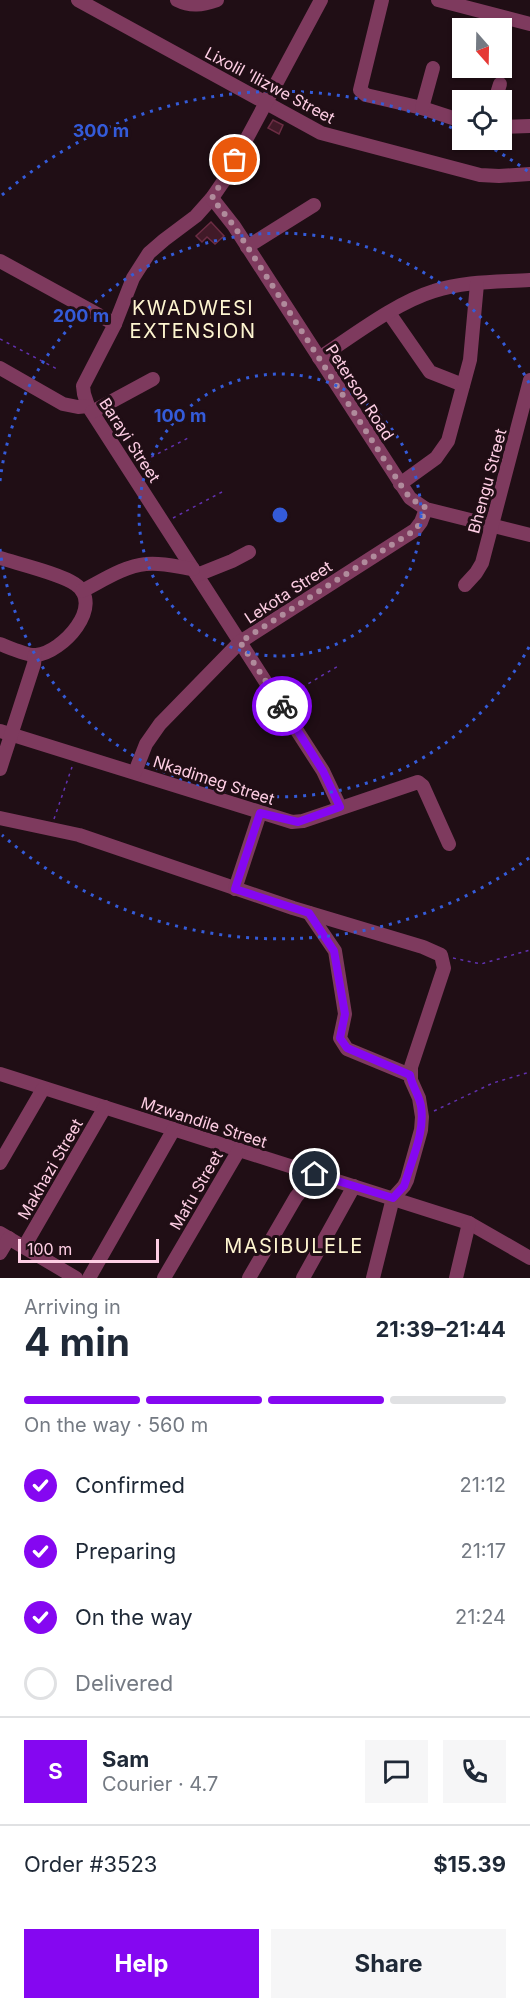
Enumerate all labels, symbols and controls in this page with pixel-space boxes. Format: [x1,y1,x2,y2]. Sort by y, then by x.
north arrow [452,18,512,78]
map controls [452,18,512,150]
street label: Lixolil 'Ilizwe Street [202,42,338,128]
button: locate [452,90,512,150]
text: 300 m [73,120,129,141]
pin [209,134,260,185]
icon: bag [218,143,251,176]
district label: KWADWESI EXTENSION [130,296,256,343]
text: 200 m [53,305,109,326]
street label: Peterson Road [322,340,398,444]
street label: Barayi Street [95,394,165,486]
text: 100 m [154,405,206,426]
street label: Bhengu Street [463,426,511,536]
centre of rings [270,505,290,525]
street label: Lekota Street [240,556,336,628]
courier [252,676,312,736]
icon: bike [266,690,299,723]
street label: Nkadimeg Street [151,751,277,809]
street label: Mzwandile Street [138,1092,270,1152]
street label: Makhazi Street [13,1115,87,1223]
street label: Mafu Street [165,1147,227,1233]
pin [289,1148,340,1199]
icon: home [298,1157,331,1190]
district label: MASIBULELE [224,1234,364,1258]
scale bar [18,1236,159,1264]
text: 100 m [27,1239,72,1259]
text: Arriving in [24,1295,121,1319]
text: 21:39–21:44 [375,1316,506,1342]
text: 4 min [24,1318,130,1365]
text: On the way · 560 m [24,1413,208,1437]
icon: check [24,1469,57,1502]
text: Confirmed [75,1472,185,1498]
text: 21:12 [460,1473,506,1497]
icon: check [24,1535,57,1568]
text: Preparing [75,1538,176,1564]
text: 21:17 [460,1539,506,1563]
icon: check [24,1601,57,1634]
text: On the way [75,1604,193,1630]
text: 21:24 [455,1605,506,1629]
text: Delivered [75,1670,173,1696]
button: chat [365,1740,428,1803]
button: phone [443,1740,506,1803]
text: Sam [102,1746,149,1772]
text: S [48,1758,63,1784]
text: Courier · 4.7 [102,1772,218,1796]
text: Order #3523 [24,1851,157,1877]
text: $15.39 [433,1851,506,1877]
button: Help [24,1929,259,1998]
button: Share [271,1929,506,1998]

